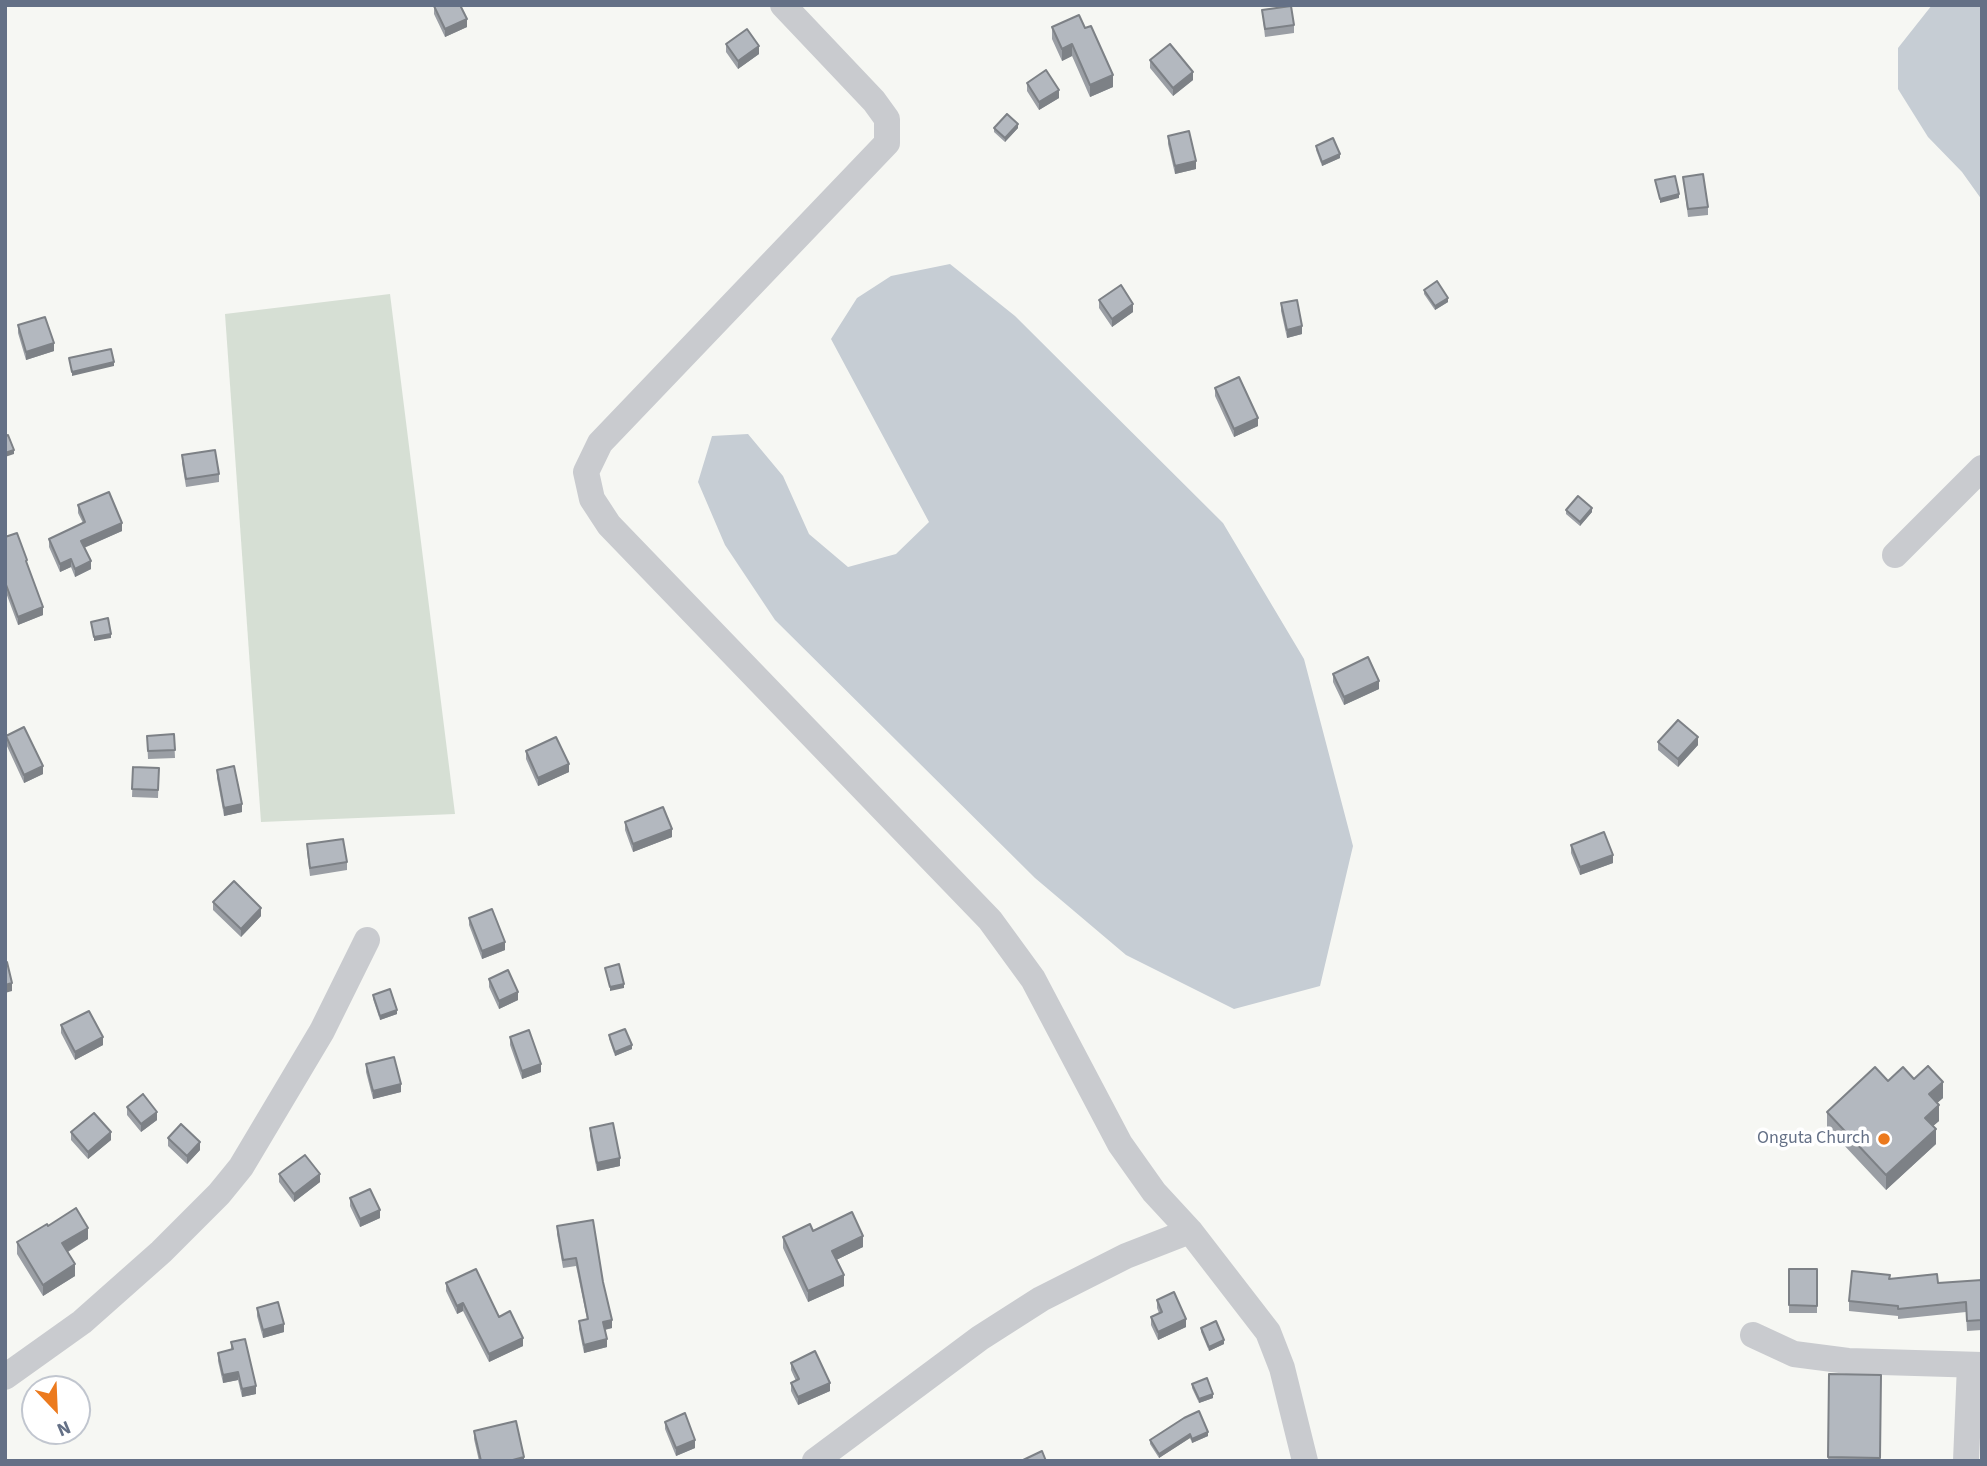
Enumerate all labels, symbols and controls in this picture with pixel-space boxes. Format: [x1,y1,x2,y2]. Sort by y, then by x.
place label: Onguta Church [1757,1128,1870,1150]
marker: Onguta Church [1876,1131,1892,1147]
north arrow [21,1375,91,1445]
text: N [53,1413,75,1443]

